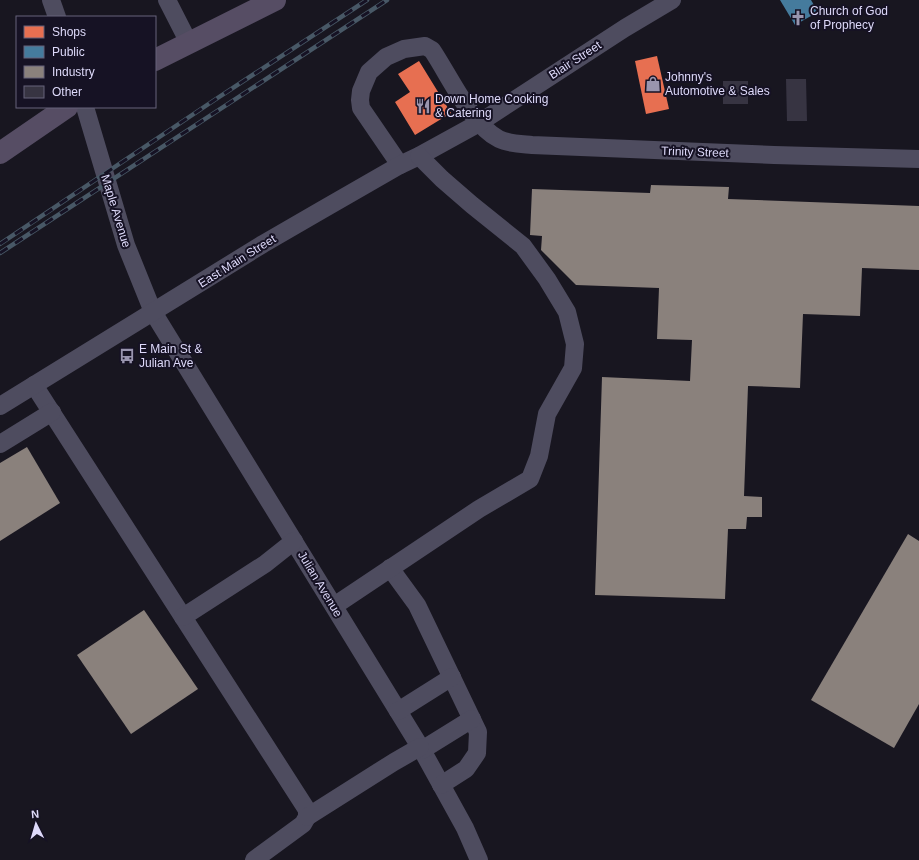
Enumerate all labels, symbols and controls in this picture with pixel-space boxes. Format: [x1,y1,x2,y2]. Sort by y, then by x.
place label: Church of God of Prophecy [810,4,888,32]
church icon: Church of God of Prophecy [789,9,807,27]
legend [16,16,156,108]
text: Shops [52,25,86,39]
street label: Blair Street [546,38,604,82]
text: Public [52,45,85,59]
text: Industry [52,65,95,79]
place label: Johnny's Automotive & Sales [665,70,770,98]
shop icon: Johnny's Automotive & Sales [644,75,662,93]
text: Other [52,85,82,99]
place label: Down Home Cooking & Catering [435,92,548,120]
restaurant icon: Down Home Cooking & Catering [414,97,432,115]
street label: Trinity Street [661,144,730,160]
street label: Maple Avenue [98,173,134,250]
street label: East Main Street [196,231,279,290]
place label: E Main St & Julian Ave [139,342,202,370]
bus stop icon: E Main St & Julian Ave [118,347,136,365]
street label: Julian Avenue [295,548,345,620]
north arrow [16,804,56,844]
text: N [31,808,40,820]

